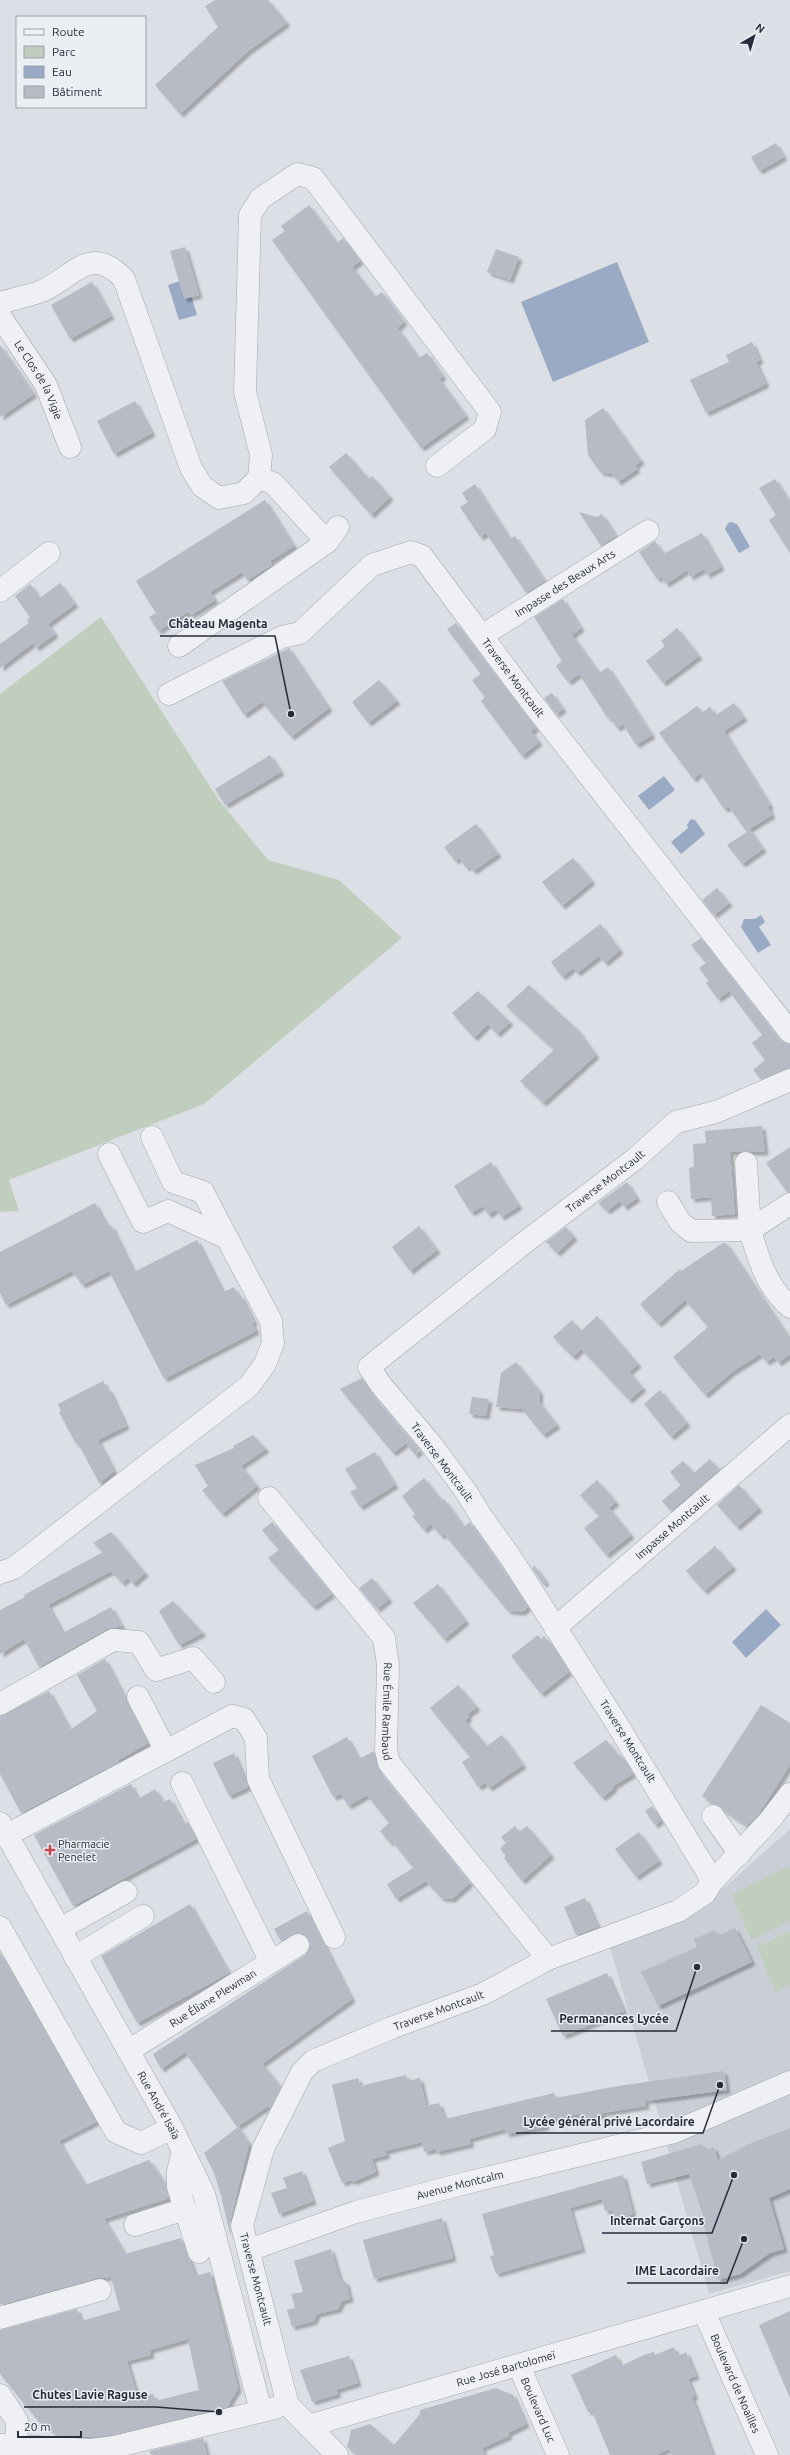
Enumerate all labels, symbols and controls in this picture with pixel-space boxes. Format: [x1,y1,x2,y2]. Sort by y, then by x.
legend [16,16,146,108]
north arrow [734,16,774,56]
text: N [753,21,767,35]
text: Route [52,25,85,38]
text: Parc [52,45,76,58]
text: Eau [52,65,72,78]
text: Bâtiment [52,85,102,98]
street label: Le Clos de la Vigie [12,338,65,421]
street label: Impasse des Beaux Arts [513,547,617,619]
callout: Château Magenta [160,612,275,636]
text: Château Magenta [168,617,268,630]
street label: Traverse Montcault [480,636,547,720]
street label: Traverse Montcault [564,1147,647,1215]
street label: Traverse Montcault [409,1420,476,1504]
street label: Impasse Montcault [633,1491,712,1562]
street label: Rue Émile Rambaud [380,1662,395,1762]
street label: Traverse Montcault [598,1697,659,1785]
place label: Pharmacie Penelet [58,1838,110,1863]
marker: Pharmacie Penelet [45,1845,55,1855]
street label: Rue Éliane Plewman [167,1967,258,2030]
street label: Traverse Montcault [392,1988,486,2033]
callout: Permanances Lycée [551,2007,676,2031]
text: Permanances Lycée [559,2012,669,2025]
street label: Rue André Isaïa [135,2069,183,2141]
callout: Lycée général privé Lacordaire [516,2109,703,2133]
text: Lycée général privé Lacordaire [523,2115,695,2128]
street label: Avenue Montcalm [415,2168,505,2202]
callout: Internat Garçons [602,2209,712,2233]
text: Internat Garçons [610,2214,704,2229]
street label: Traverse Montcault [238,2231,274,2327]
callout: IME Lacordaire [627,2259,727,2283]
text: IME Lacordaire [635,2264,719,2277]
street label: Boulevard de Noailles [708,2332,763,2435]
street label: Rue José Bartolomeï [455,2348,557,2389]
street label: Boulevard Luc [519,2376,558,2444]
callout: Chutes Lavie Raguse [24,2383,156,2407]
text: Chutes Lavie Raguse [32,2388,148,2401]
scale bar [18,2413,81,2439]
text: 20 m [24,2420,51,2433]

